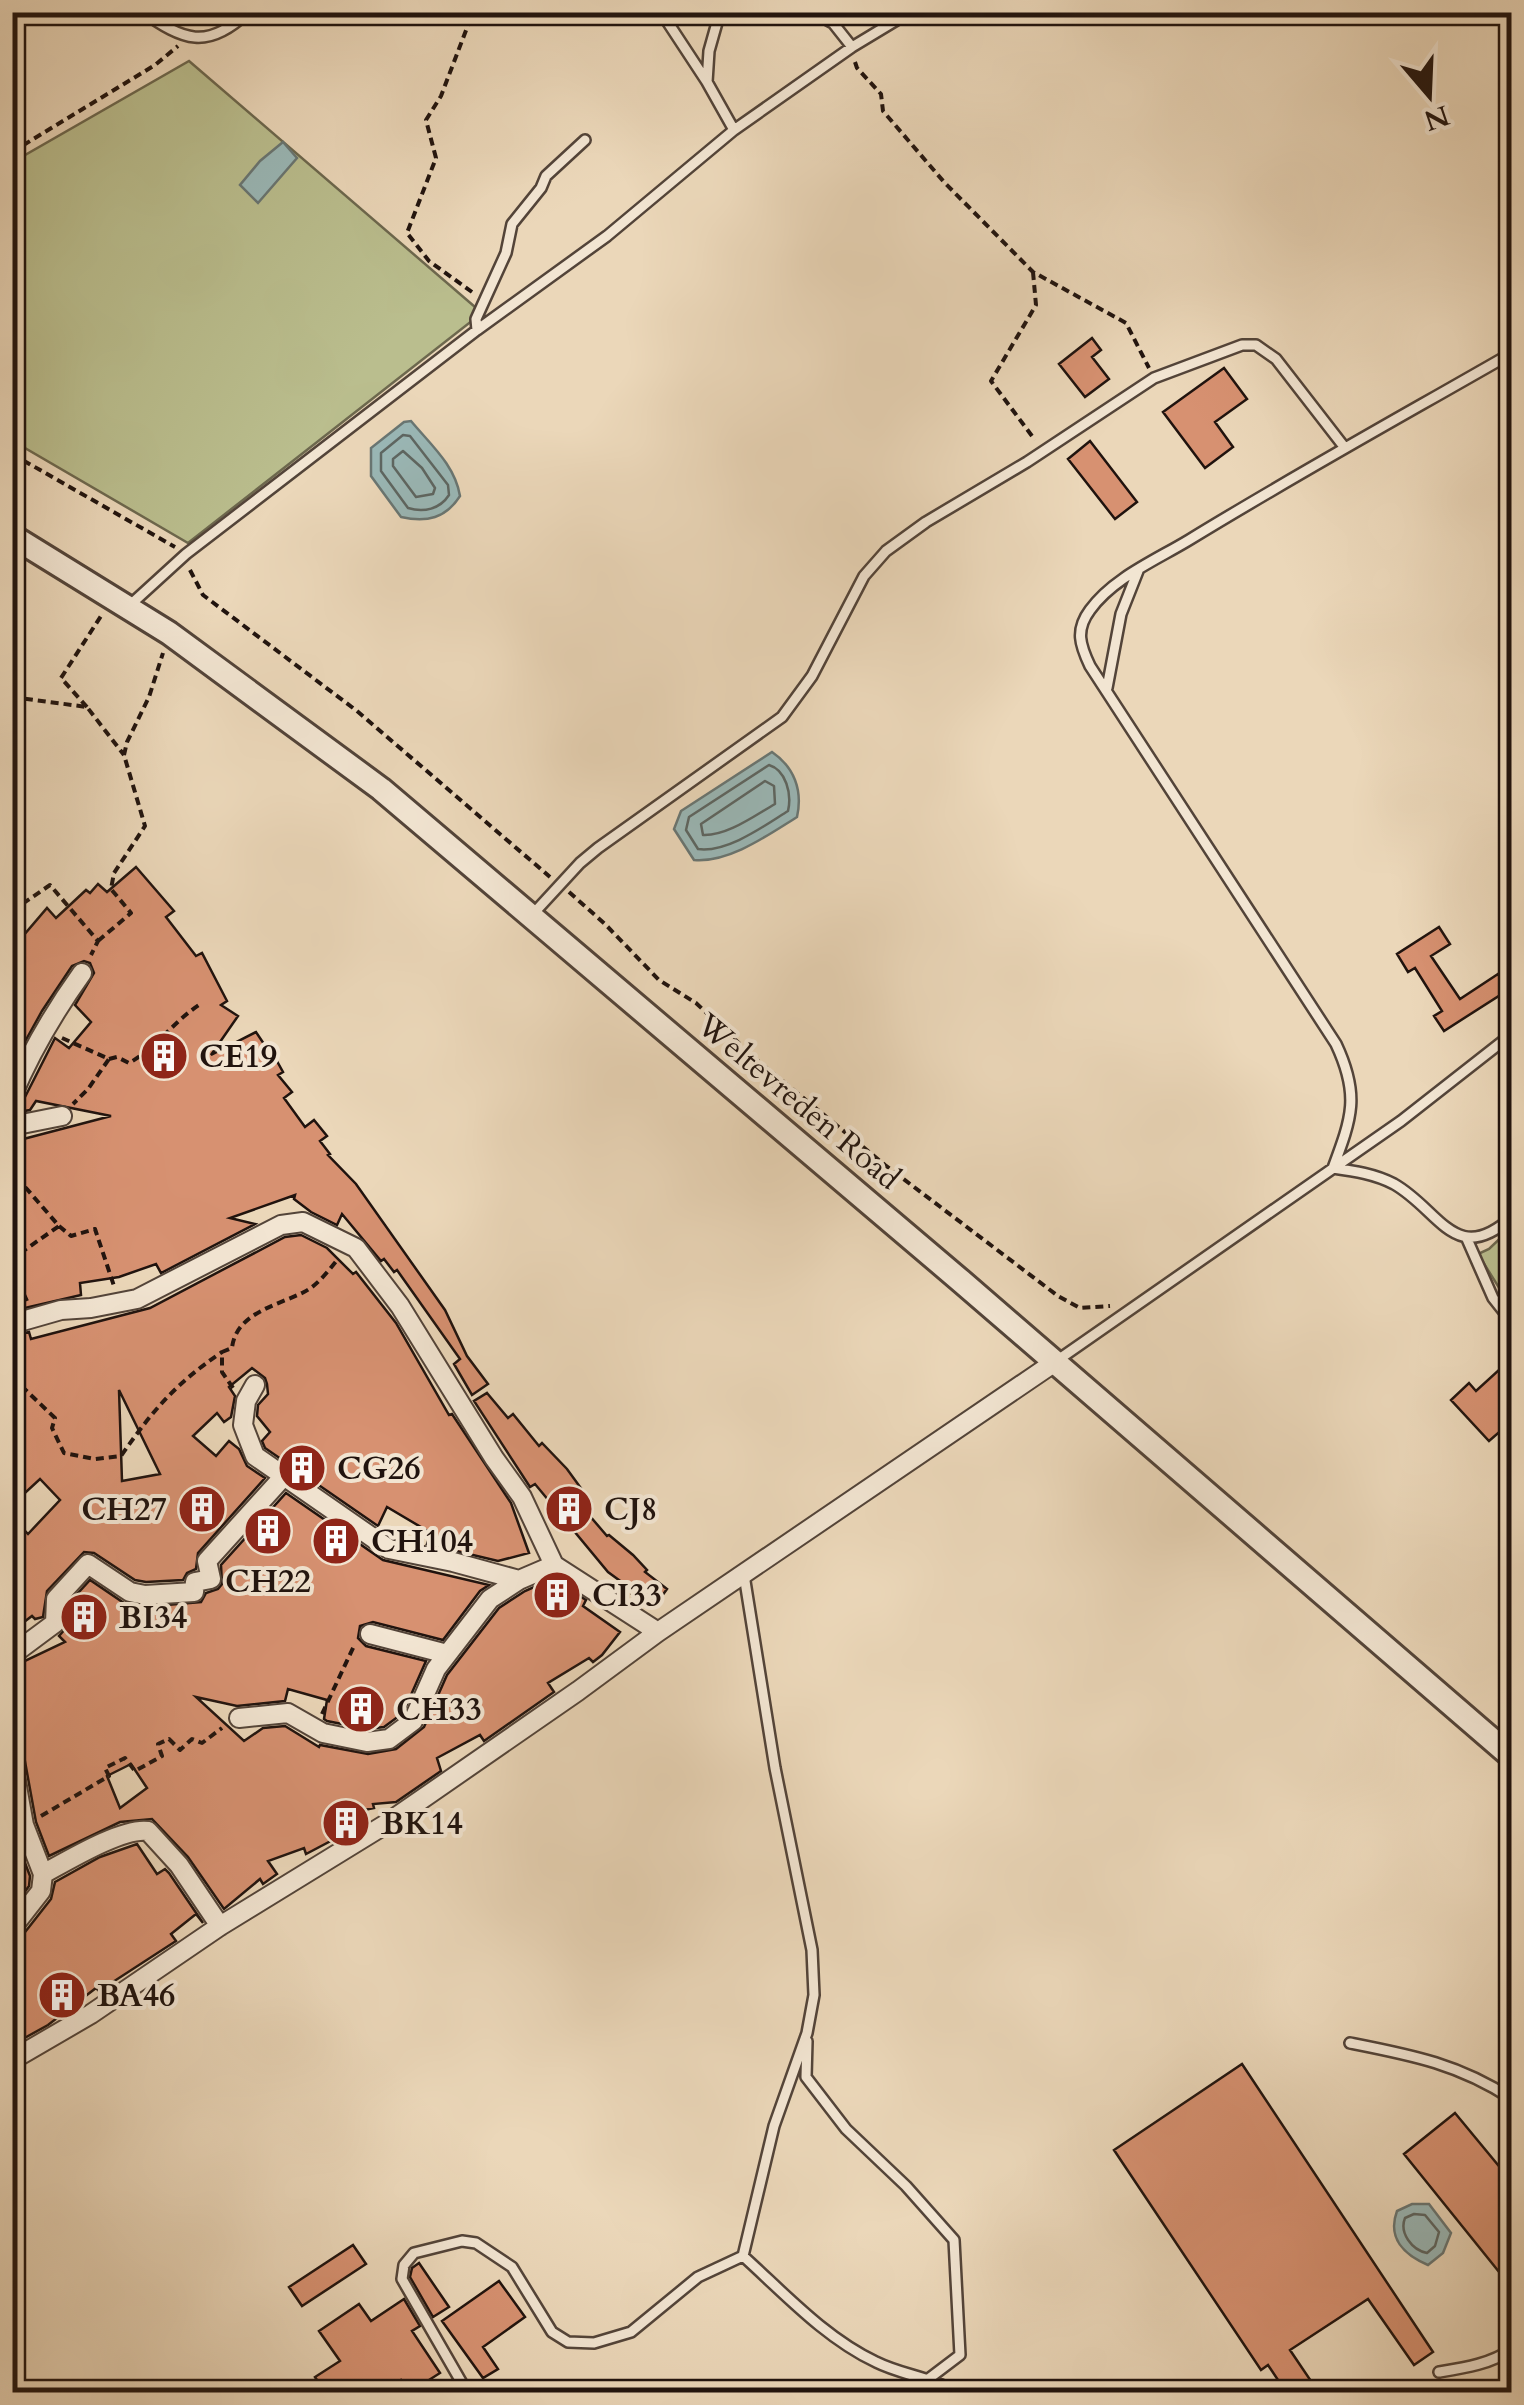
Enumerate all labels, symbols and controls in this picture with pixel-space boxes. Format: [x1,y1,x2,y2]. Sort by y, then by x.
north arrow [1379,45,1479,145]
text: N [1419,96,1454,140]
street label: Weltevreden Road [686,1003,910,1200]
building icon: CE19 [138,1030,190,1082]
place label: CE19 [199,1035,277,1079]
building icon: CG26 [276,1442,328,1494]
place label: CG26 [337,1447,421,1491]
building icon: CH27 [176,1483,228,1535]
building icon: CJ8 [543,1483,595,1535]
place label: CH27 [81,1488,167,1532]
place label: CJ8 [604,1488,657,1532]
building icon: CH22 [242,1505,294,1557]
building icon: CH104 [310,1515,362,1567]
place label: CH104 [371,1520,473,1564]
place label: CH22 [225,1560,311,1604]
building icon: CI33 [531,1569,583,1621]
place label: CI33 [592,1574,662,1618]
building icon: BI34 [58,1591,110,1643]
place label: BI34 [119,1596,187,1640]
building icon: CH33 [335,1683,387,1735]
place label: CH33 [396,1688,482,1732]
building icon: BK14 [320,1797,372,1849]
place label: BK14 [381,1802,463,1846]
building icon: BA46 [36,1969,88,2021]
place label: BA46 [97,1974,175,2018]

